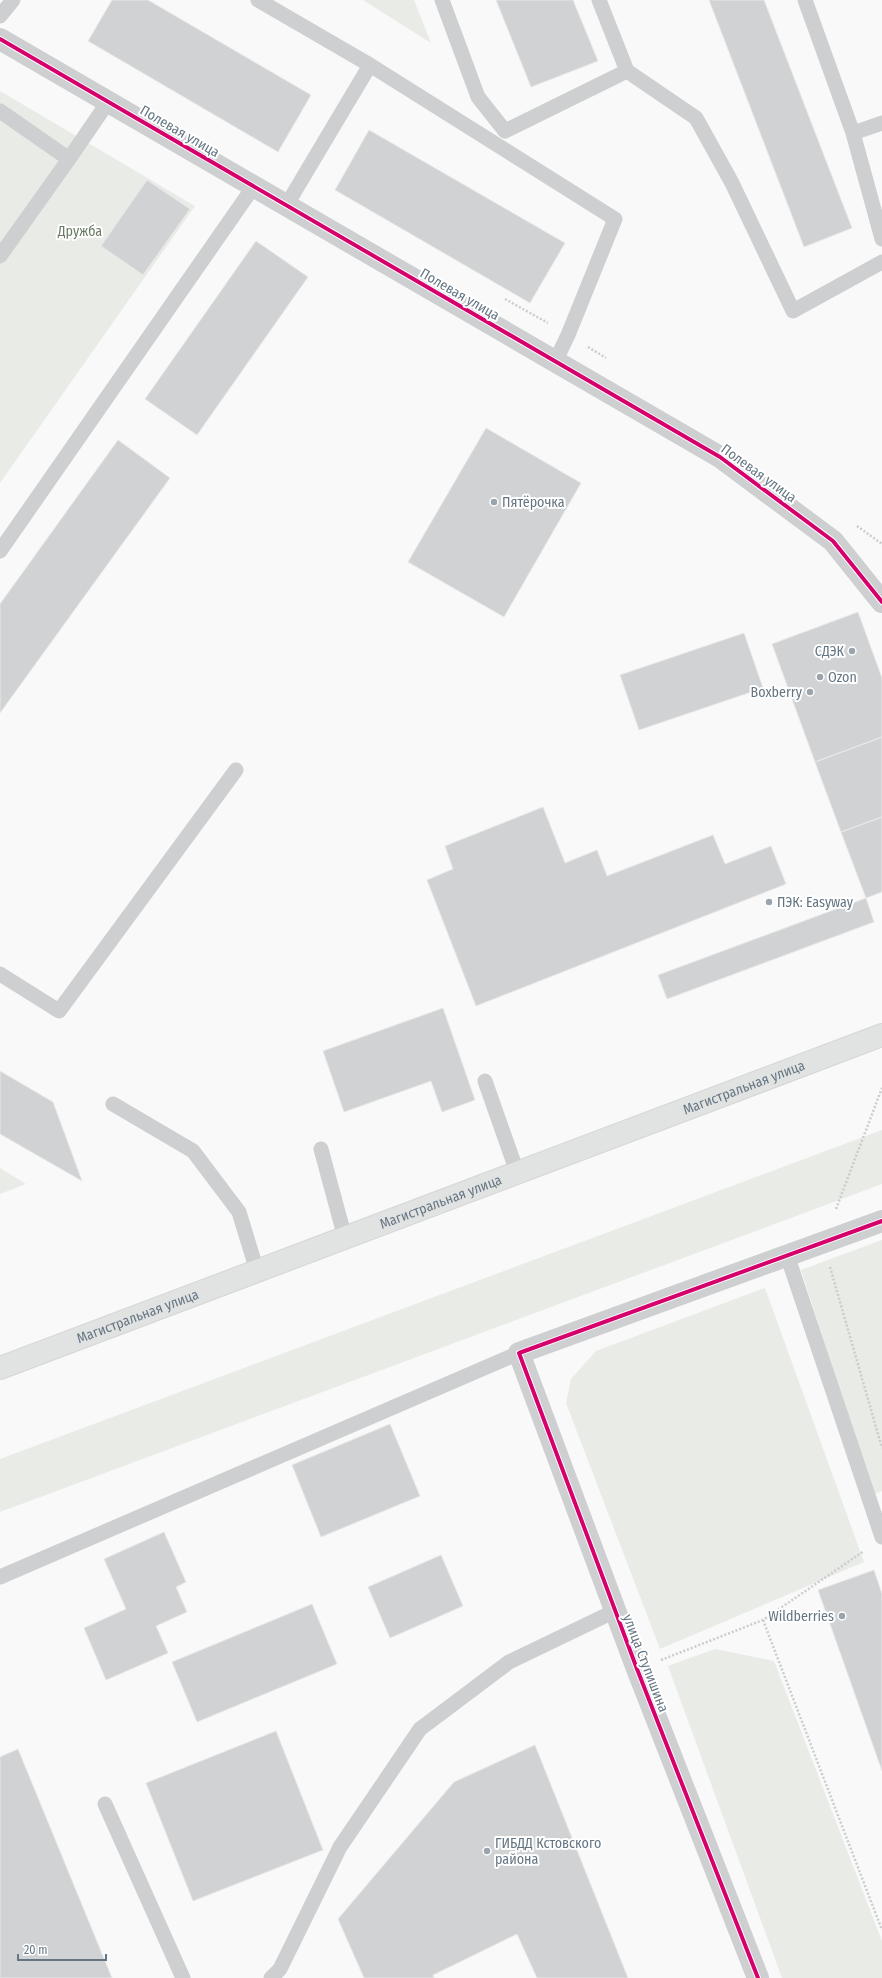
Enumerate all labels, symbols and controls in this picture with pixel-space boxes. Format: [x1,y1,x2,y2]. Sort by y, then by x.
street label: Полевая улица [137,102,223,161]
park label: Дружба [57,223,102,240]
street label: Полевая улица [417,265,503,324]
street label: Полевая улица [718,440,800,506]
place label: Пятёрочка [502,494,565,511]
marker: Пятёрочка [489,497,499,507]
place label: СДЭК [815,643,845,660]
marker: СДЭК [847,646,857,656]
place label: Ozon [828,669,857,686]
marker: Ozon [815,672,825,682]
place label: Boxberry [751,684,803,701]
marker: Boxberry [805,687,815,697]
place label: ПЭК: Easyway [777,894,854,911]
marker: ПЭК: Easyway [764,897,774,907]
street label: Магистральная улица [681,1057,807,1118]
street label: Магистральная улица [377,1171,504,1233]
street label: Магистральная улица [74,1286,201,1347]
place label: Wildberries [768,1608,834,1625]
marker: Wildberries [837,1611,847,1621]
street label: улица Ступишина [619,1612,672,1715]
place label: ГИБДД Кстовского района [495,1835,601,1868]
marker: ГИБДД Кстовского района [482,1846,492,1856]
scale bar [18,1936,106,1962]
text: 20 m [24,1943,48,1957]

